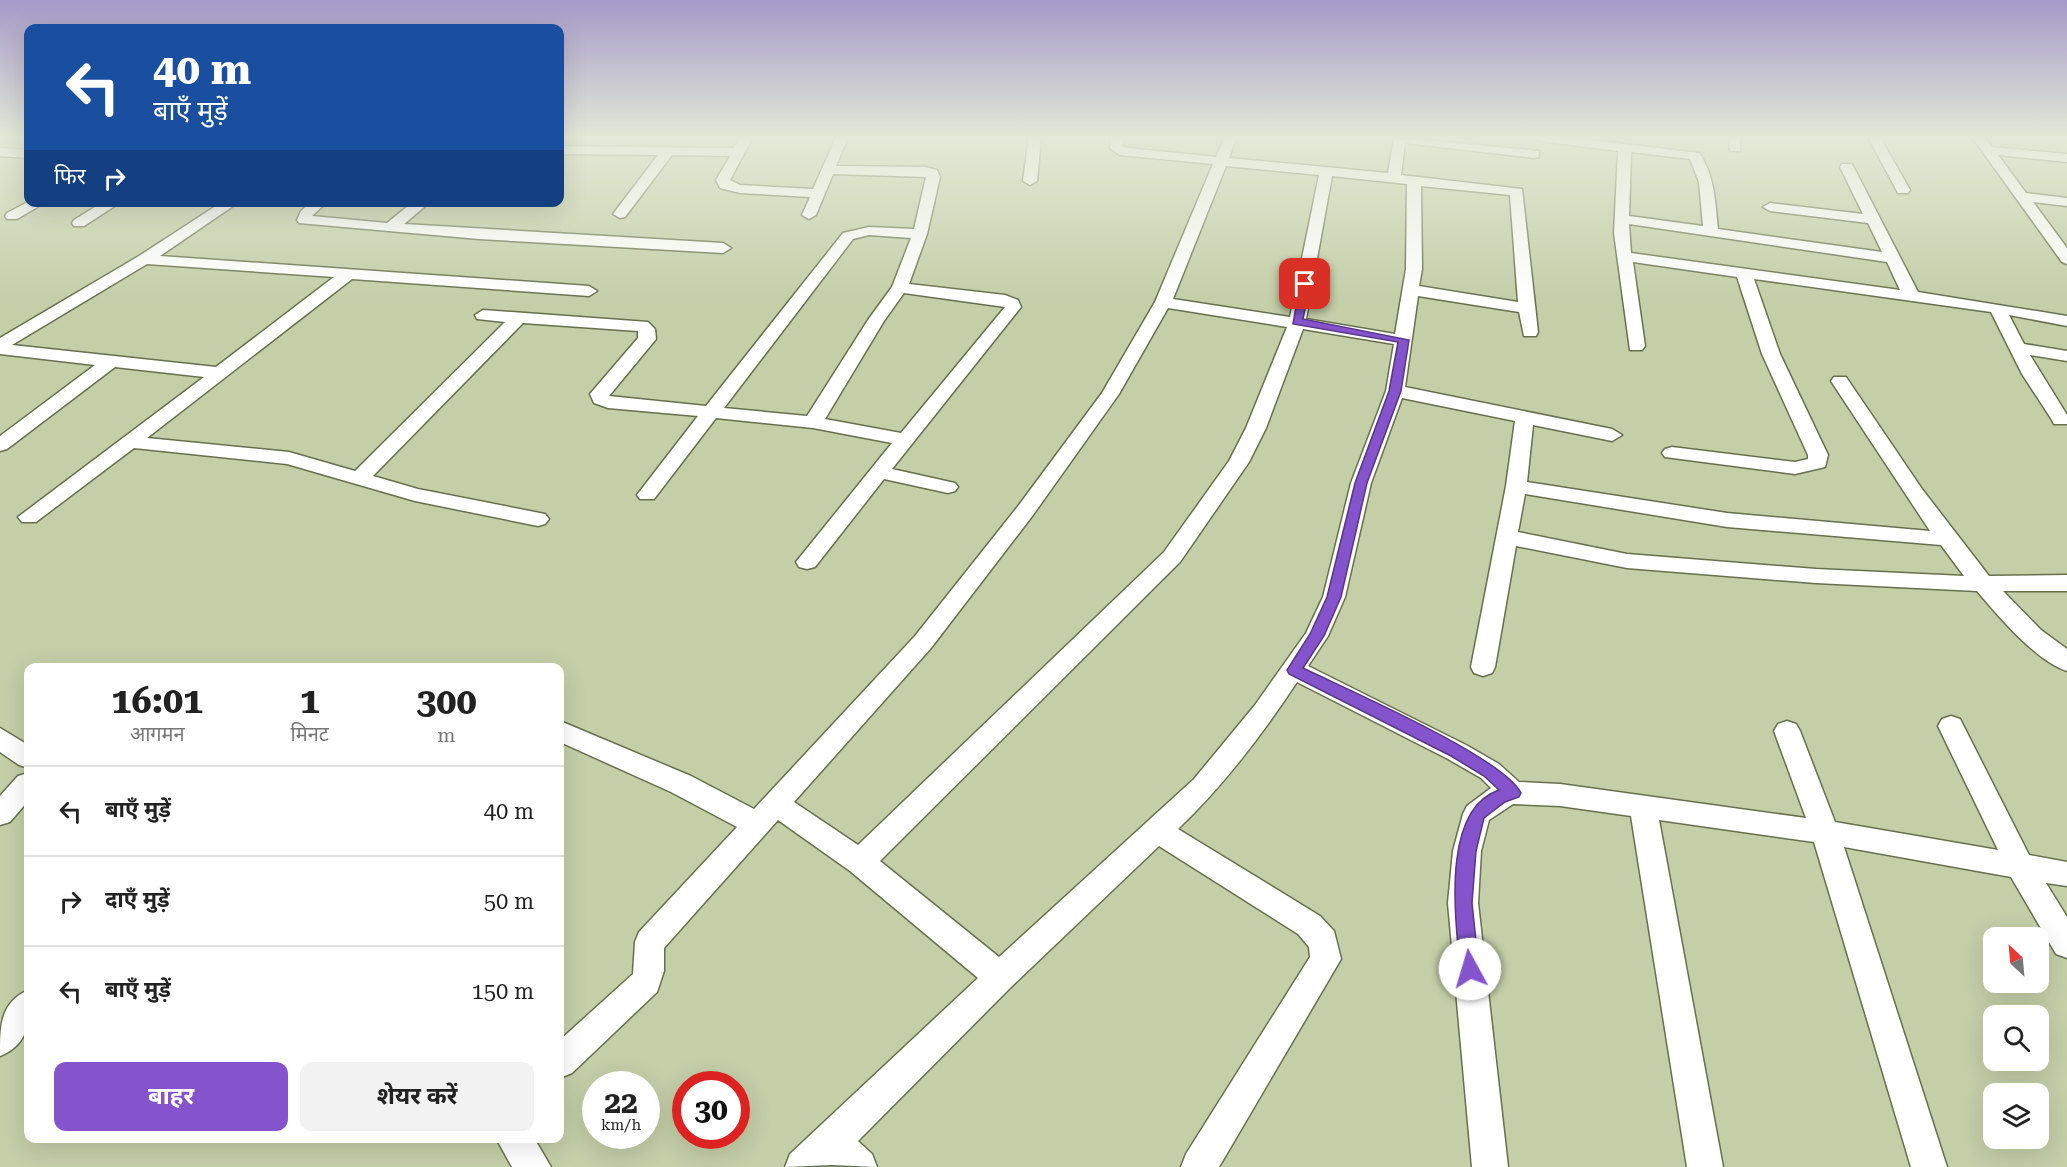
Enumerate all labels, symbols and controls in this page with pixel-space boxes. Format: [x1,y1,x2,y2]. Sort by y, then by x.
text: 40 m [153,45,251,94]
icon: left [54,48,132,126]
text: बाएँ मुड़ें [153,95,228,127]
icon: right [98,162,131,195]
text: फिर [54,164,86,189]
pin [1279,258,1330,309]
icon: arrive [1288,267,1321,300]
text: 16:01 [111,680,203,722]
text: 1 [300,680,320,722]
text: 300 [416,681,477,723]
text: आगमन [130,722,185,746]
text: मिनट [291,722,329,746]
text: m [437,723,456,747]
icon: left [54,795,87,828]
text: बाएँ मुड़ें [105,797,171,822]
text: 40 m [484,799,534,824]
icon: right [54,885,87,918]
text: दाएँ मुड़ें [105,887,170,912]
text: 50 m [484,889,534,914]
north arrow [1983,927,2049,993]
map controls [1983,927,2049,1149]
position arrow [1438,937,1502,1001]
icon: left [54,975,87,1008]
text: बाएँ मुड़ें [105,977,171,1002]
text: 150 m [471,979,534,1004]
button: search [1983,1005,2049,1071]
button: बाहर [54,1062,288,1131]
button: शेयर करें [300,1062,534,1131]
speed limit sign: 30 [672,1071,750,1149]
button: layers [1983,1083,2049,1149]
text: 22 [604,1085,638,1120]
text: km/h [601,1116,641,1134]

